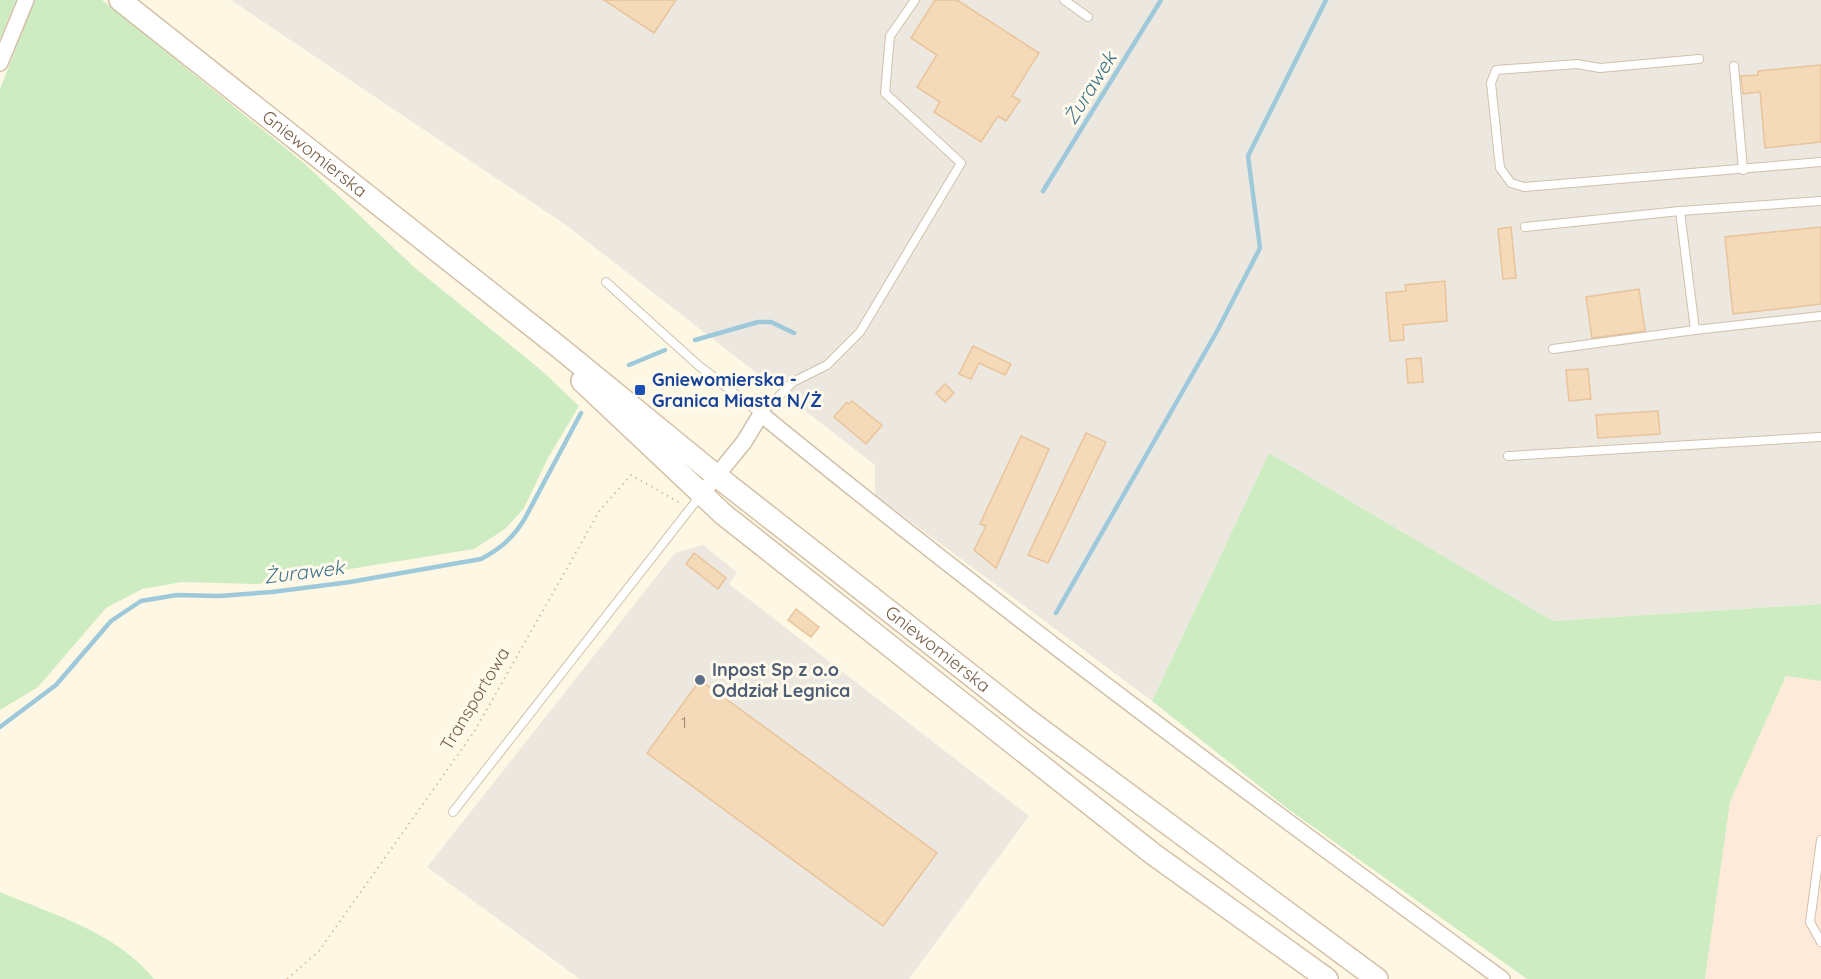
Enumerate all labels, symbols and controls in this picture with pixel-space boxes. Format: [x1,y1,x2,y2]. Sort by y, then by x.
water label: Żurawek [1058,45,1123,129]
street label: Gniewomierska [258,105,372,202]
place label: Gniewomierska - Granica Miasta N/Ż [652,368,822,412]
marker: Gniewomierska - Granica Miasta N/Ż [633,383,647,397]
water label: Żurawek [262,554,348,589]
street label: Gniewomierska [881,600,995,697]
street label: Transportowa [435,643,514,755]
place label: Inpost Sp z o.o Oddział Legnica [712,658,850,702]
marker: Inpost Sp z o.o Oddział Legnica [693,673,707,687]
house number: 1 [681,713,687,732]

